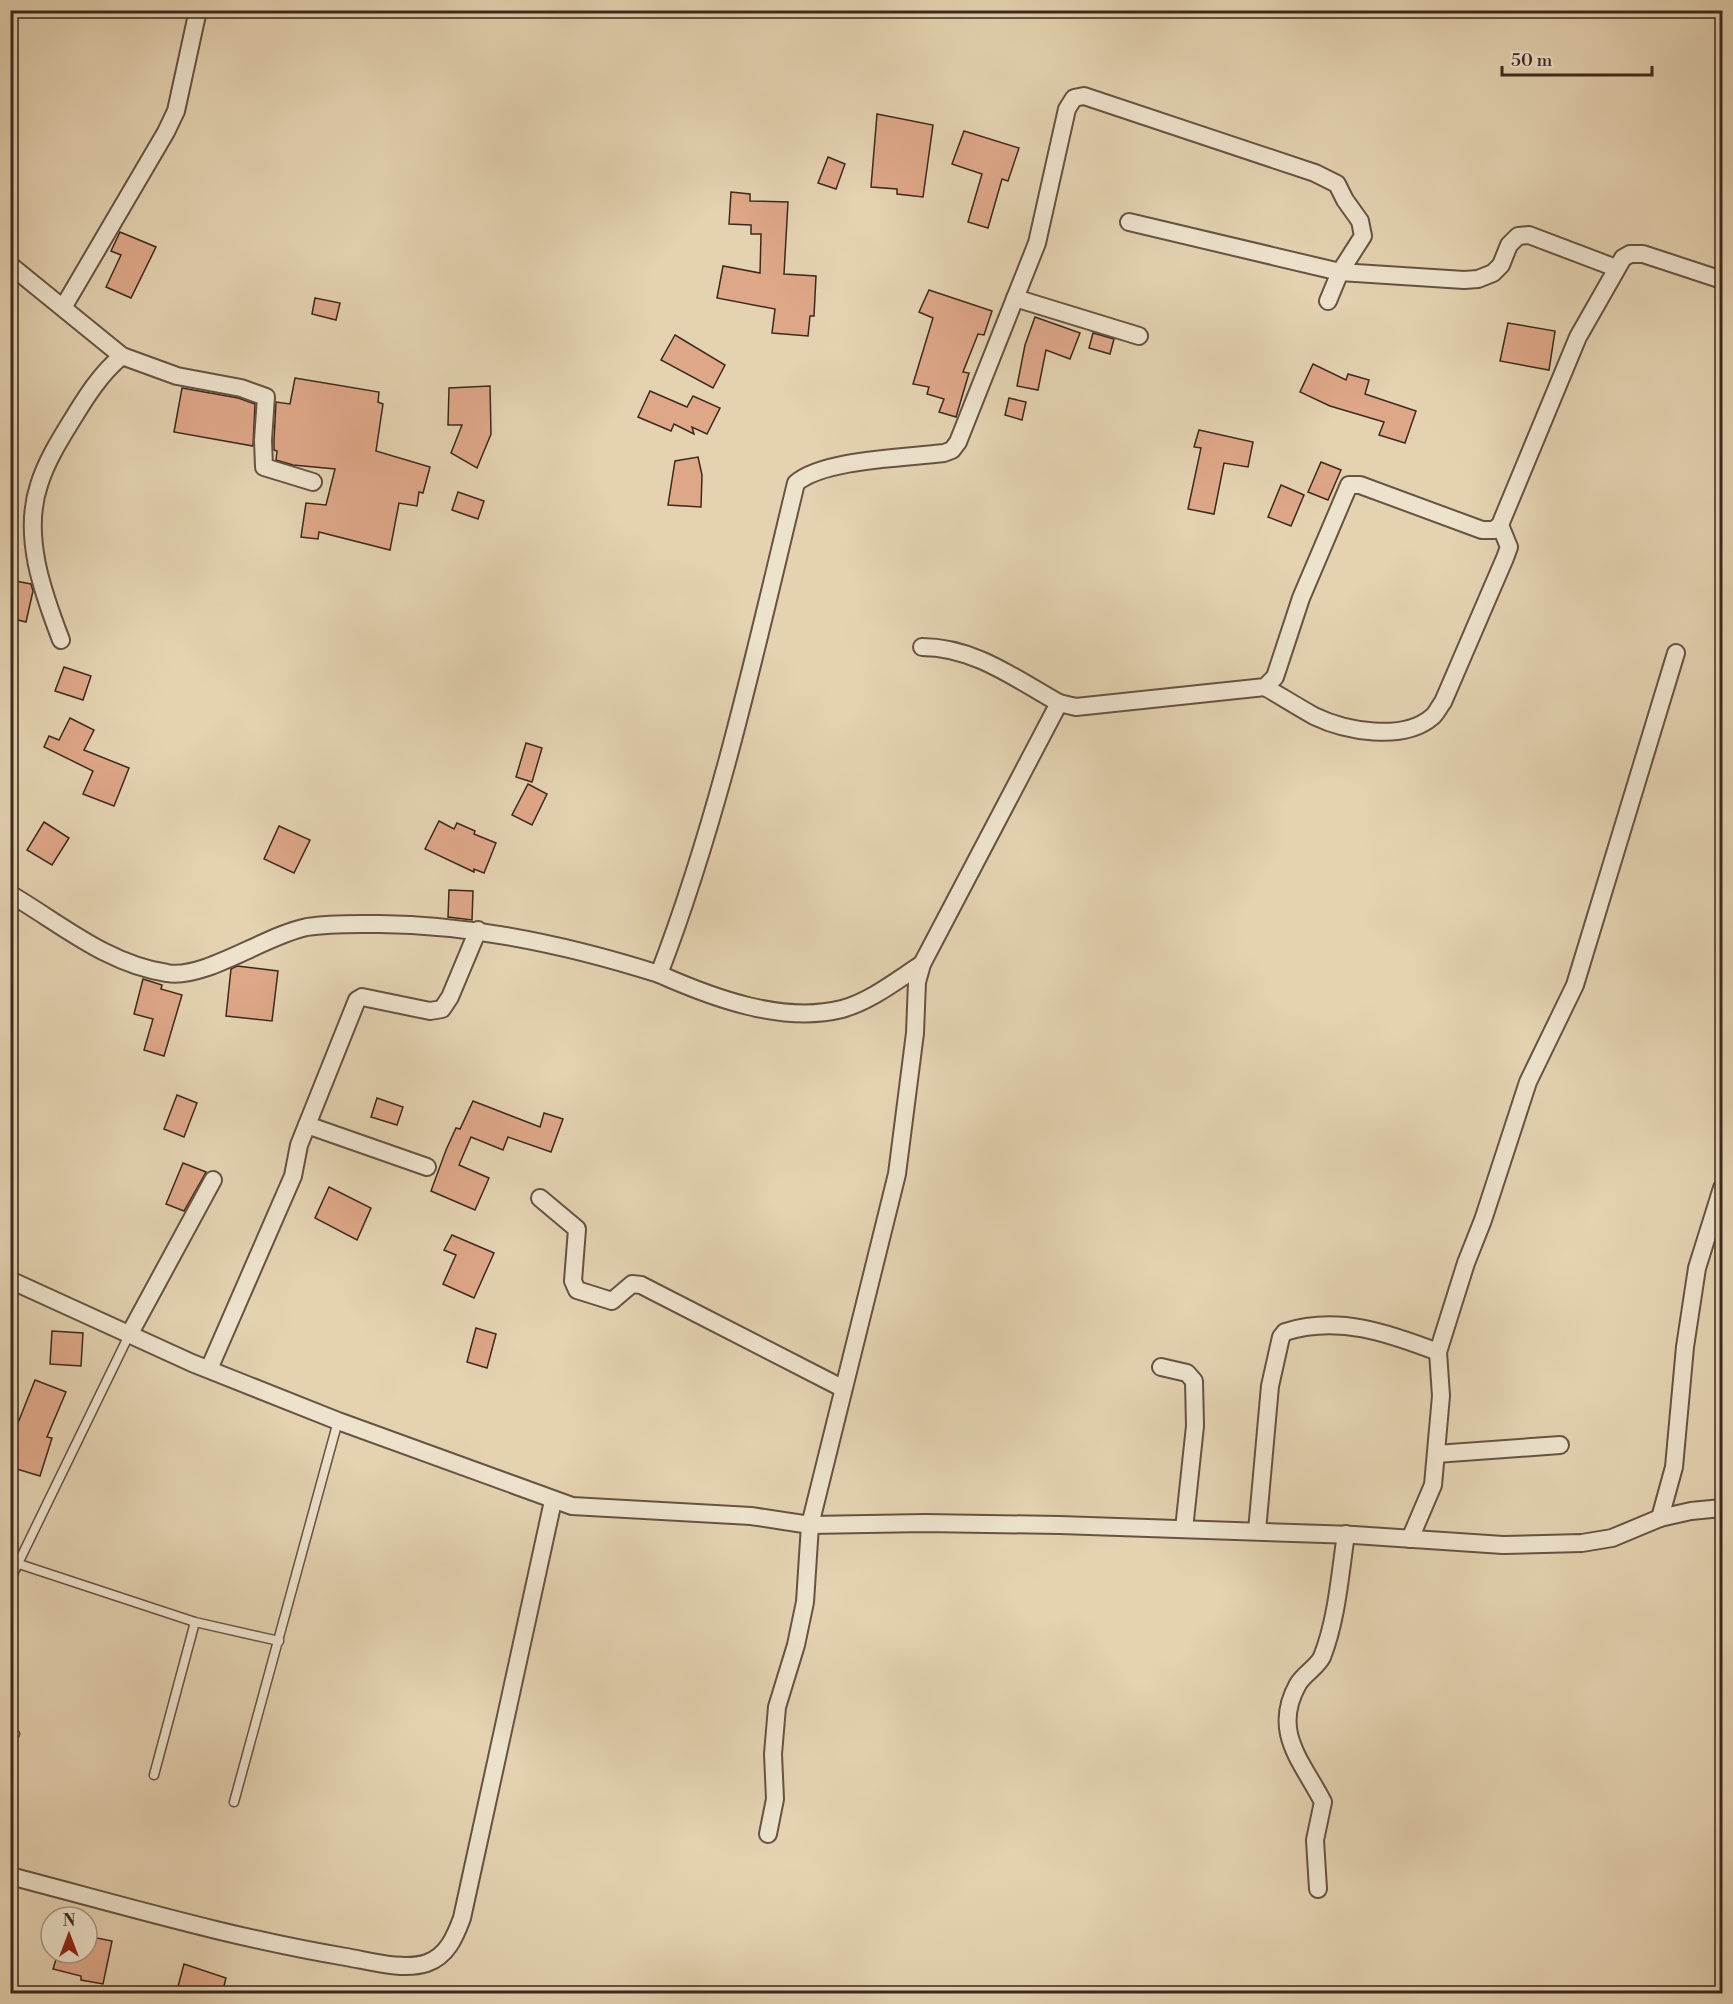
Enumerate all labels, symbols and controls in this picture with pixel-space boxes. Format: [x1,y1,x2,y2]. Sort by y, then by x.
scale bar [1502,39,1652,77]
text: 50 m [1511,49,1553,72]
north arrow [39,1905,99,1965]
text: N [63,1911,76,1931]

